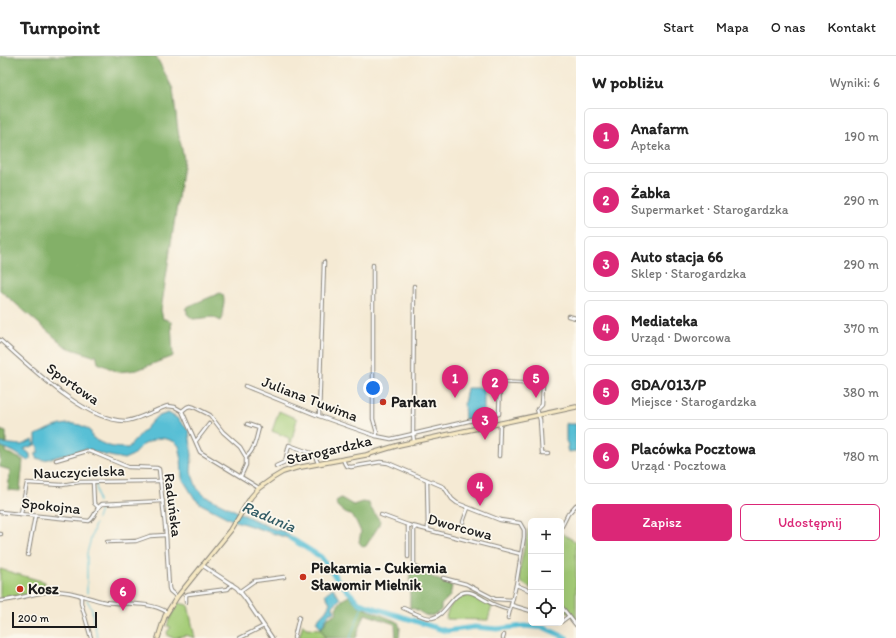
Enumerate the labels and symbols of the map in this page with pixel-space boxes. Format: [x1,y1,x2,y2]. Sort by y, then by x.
street label: Sportowa [43,359,103,409]
pin: 1 [442,365,468,398]
pin: 5 [523,365,549,398]
pin: 2 [482,369,508,402]
street label: Juliana Tuwima [259,372,361,426]
your location [363,378,383,398]
place label: Parkan [391,393,437,411]
marker: Parkan [378,397,388,407]
pin: 3 [472,407,498,440]
street label: Starogardzka [285,431,374,469]
street label: Nauczycielska [33,461,126,483]
street label: Raduńska [160,472,186,538]
pin: 4 [467,473,493,506]
street label: Spokojna [21,494,82,518]
water label: Radunia [239,497,299,537]
street label: Dworcowa [426,510,494,544]
place label: Piekarnia - Cukiernia Sławomir Mielnik [311,559,447,594]
marker: Piekarnia - Cukiernia Sławomir Mielnik [298,572,308,582]
pin: 6 [110,578,136,611]
place label: Kosz [28,580,59,598]
marker: Kosz [15,584,25,594]
scale bar [12,610,97,629]

